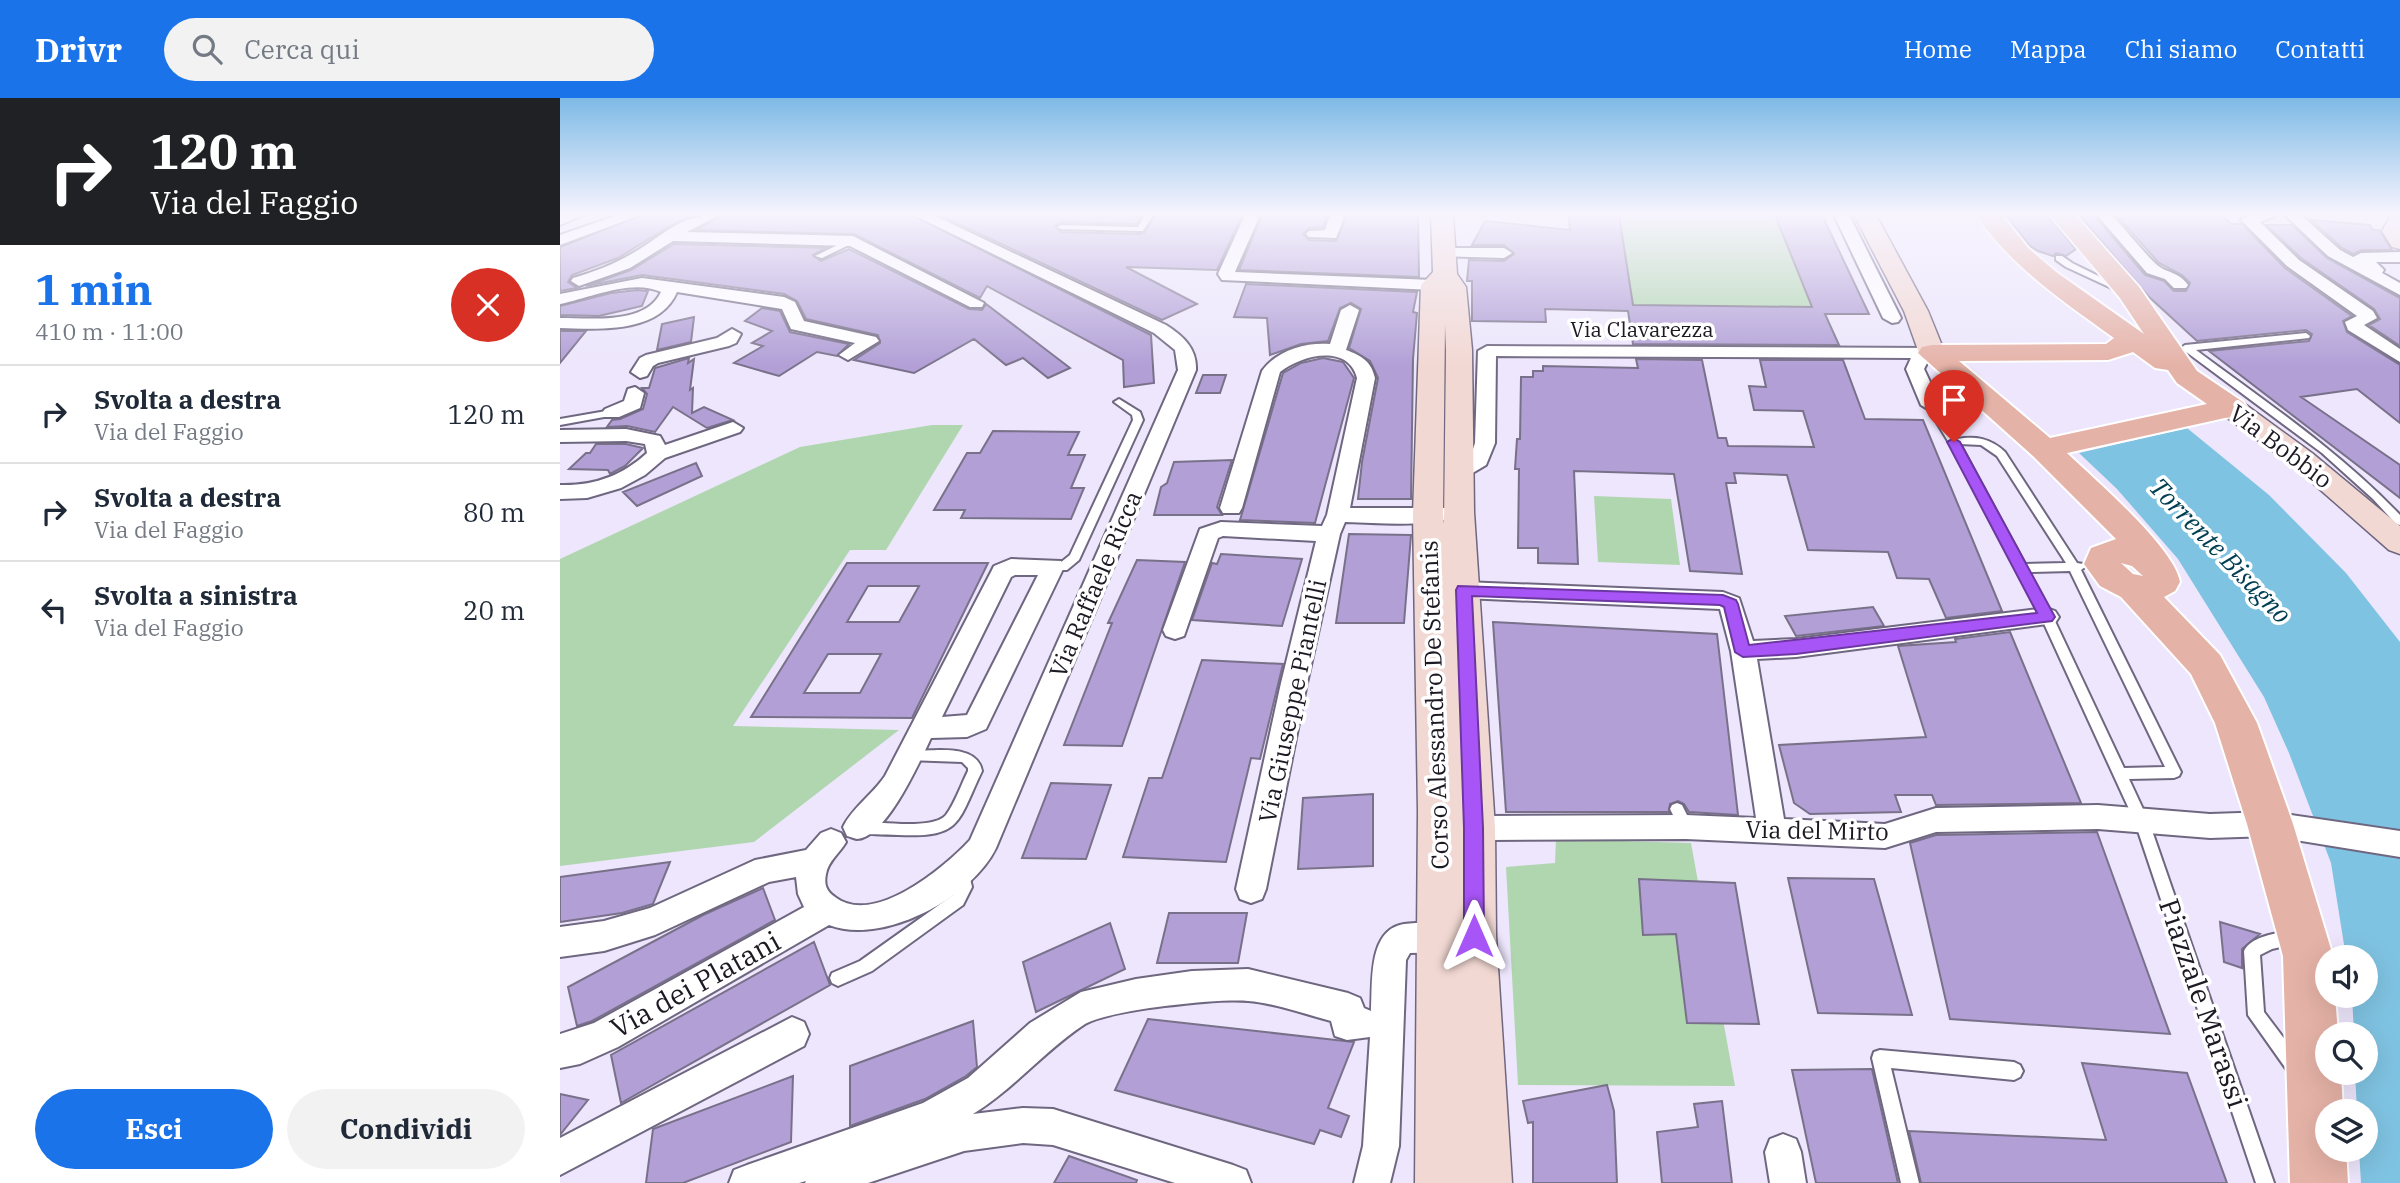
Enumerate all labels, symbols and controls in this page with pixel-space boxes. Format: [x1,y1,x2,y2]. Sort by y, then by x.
search box [164,18,654,81]
text: Drivr [35,28,122,71]
icon: search [188,30,226,68]
text: Cerca qui [244,32,360,66]
text: Home [1904,33,1972,65]
text: Mappa [2010,33,2087,65]
text: Chi siamo [2125,33,2237,65]
text: Contatti [2275,33,2365,65]
text: 120 m [150,119,297,182]
icon: right [35,126,126,217]
text: Via del Faggio [150,181,358,223]
text: 1 min [35,262,153,317]
button: close [451,268,525,342]
street label: Via Clavarezza [1570,315,1714,343]
text: 410 m · 11:00 [35,316,184,346]
pin [1924,370,1984,442]
icon: arrive [1935,381,1973,419]
text: Svolta a destra [94,382,281,416]
icon: right [35,395,73,433]
text: 120 m [447,397,525,431]
street label: Via Bobbio [2223,397,2339,495]
text: Via del Faggio [94,416,244,446]
water label: Torrente Bisagno [2143,470,2299,630]
text: Svolta a destra [94,480,281,514]
street label: Via Raffaele Ricca [1041,486,1149,682]
icon: right [35,493,73,531]
text: 80 m [463,495,525,529]
text: Via del Faggio [94,514,244,544]
street label: Corso Alessandro De Stefanis [1412,540,1456,870]
street label: Via Giuseppe Piantelli [1251,576,1333,826]
text: Svolta a sinistra [94,578,298,612]
icon: left [35,591,73,629]
text: 20 m [463,593,525,627]
text: Via del Faggio [94,612,244,642]
street label: Via del Mirto [1745,813,1889,847]
street label: Piazzale Marassi [2151,894,2257,1112]
position arrow [1437,899,1511,973]
street label: Via dei Platani [603,922,787,1046]
map controls [2315,945,2378,1162]
button: sound [2315,945,2378,1008]
button: search [2315,1022,2378,1085]
button: Esci [35,1089,273,1169]
button: Condividi [287,1089,525,1169]
button: layers [2315,1099,2378,1162]

